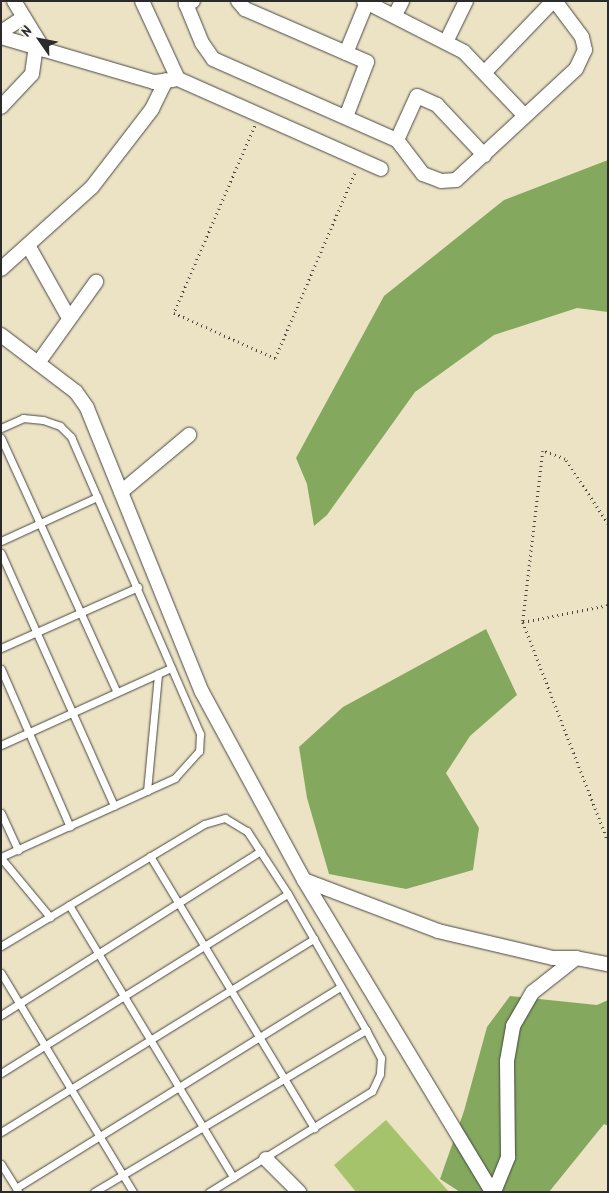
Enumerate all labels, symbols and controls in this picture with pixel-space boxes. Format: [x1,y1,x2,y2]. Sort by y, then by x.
north arrow [15,15,65,65]
text: N [16,22,39,42]

